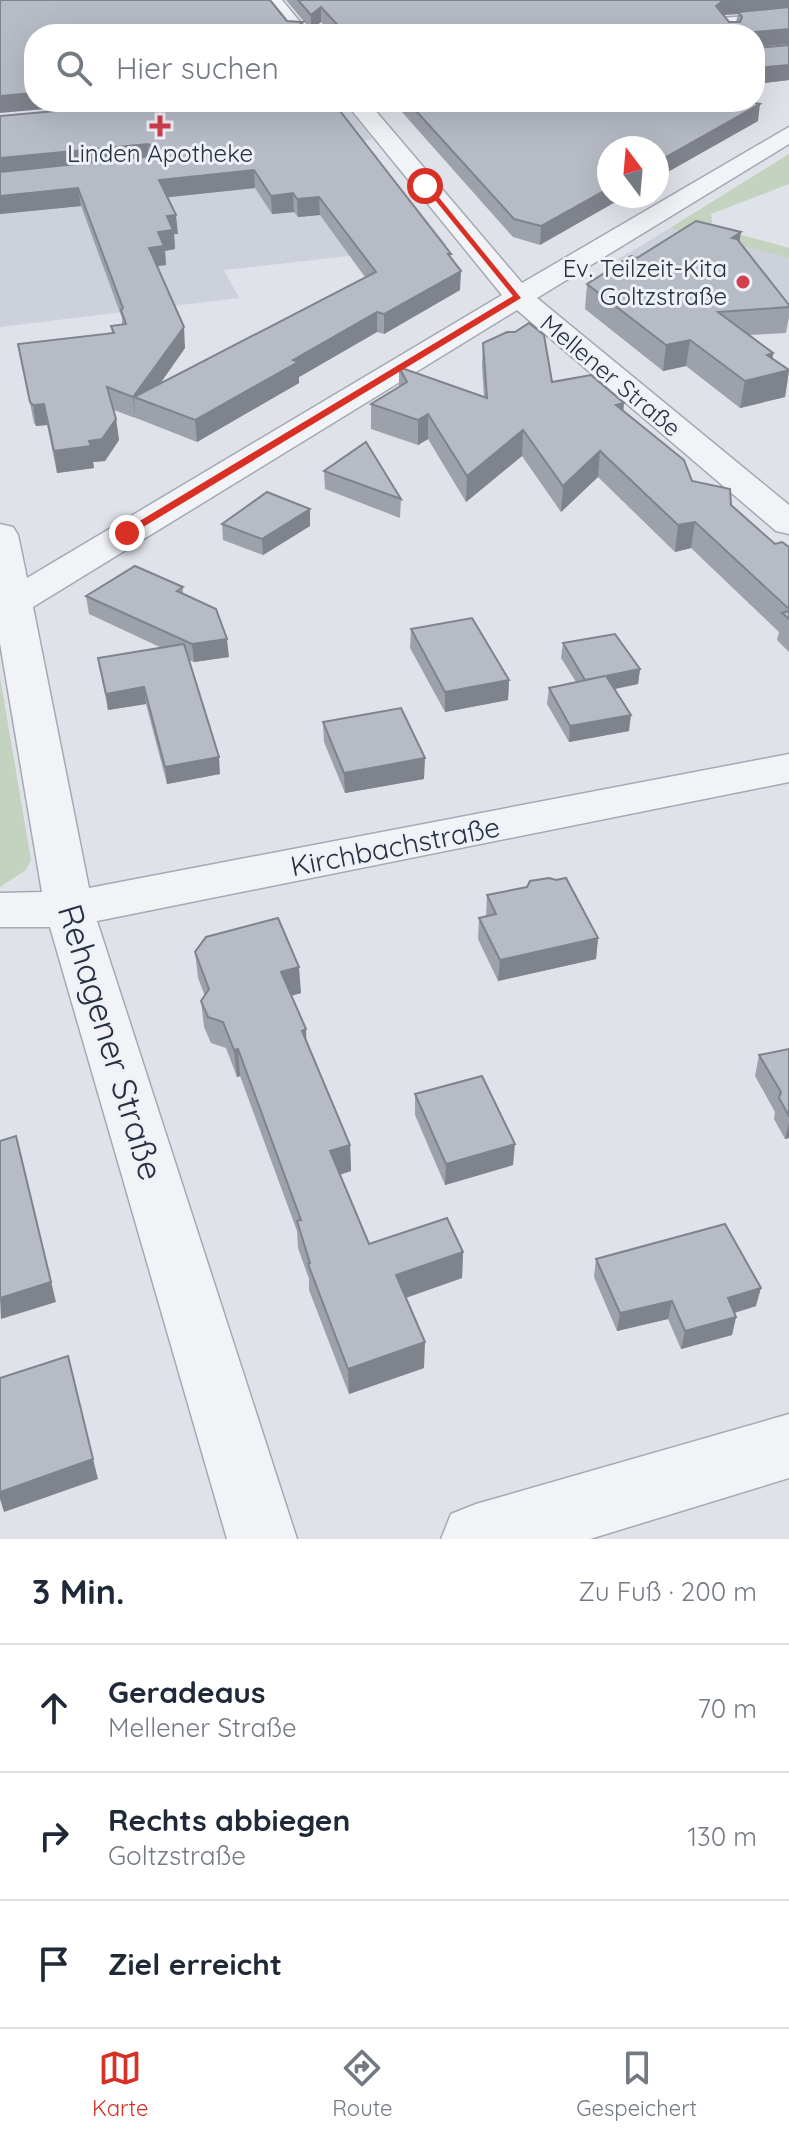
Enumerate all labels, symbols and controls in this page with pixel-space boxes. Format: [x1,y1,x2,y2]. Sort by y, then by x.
search box [24,24,765,112]
icon: search [52,46,96,90]
text: Hier suchen [116,49,279,87]
marker: Linden Apotheke [151,117,169,135]
north arrow [597,136,669,208]
place label: Linden Apotheke [67,138,253,168]
route start [407,168,443,204]
place label: Ev. Teilzeit-Kita Goltzstraße [563,253,727,311]
marker: Ev. Teilzeit-Kita Goltzstraße [734,273,752,291]
street label: Mellener Straße [535,308,687,442]
route end [109,515,145,551]
street label: Kirchbachstraße [287,809,503,883]
street label: Rehagener Straße [49,899,173,1185]
text: 3 Min. [32,1570,124,1613]
text: Zu Fuß · 200 m [578,1575,757,1608]
text: Geradeaus [108,1673,265,1711]
icon: ahead [32,1686,76,1730]
text: 70 m [697,1692,757,1725]
text: Mellener Straße [108,1711,297,1744]
text: Rechts abbiegen [108,1801,350,1839]
icon: right [32,1814,76,1858]
text: 130 m [687,1820,757,1853]
text: Goltzstraße [108,1839,246,1872]
icon: arrive [32,1942,76,1986]
text: Ziel erreicht [108,1945,282,1983]
tab: Karte [92,2046,148,2122]
tab: Route [332,2046,392,2122]
tab: Gespeichert [576,2046,697,2122]

